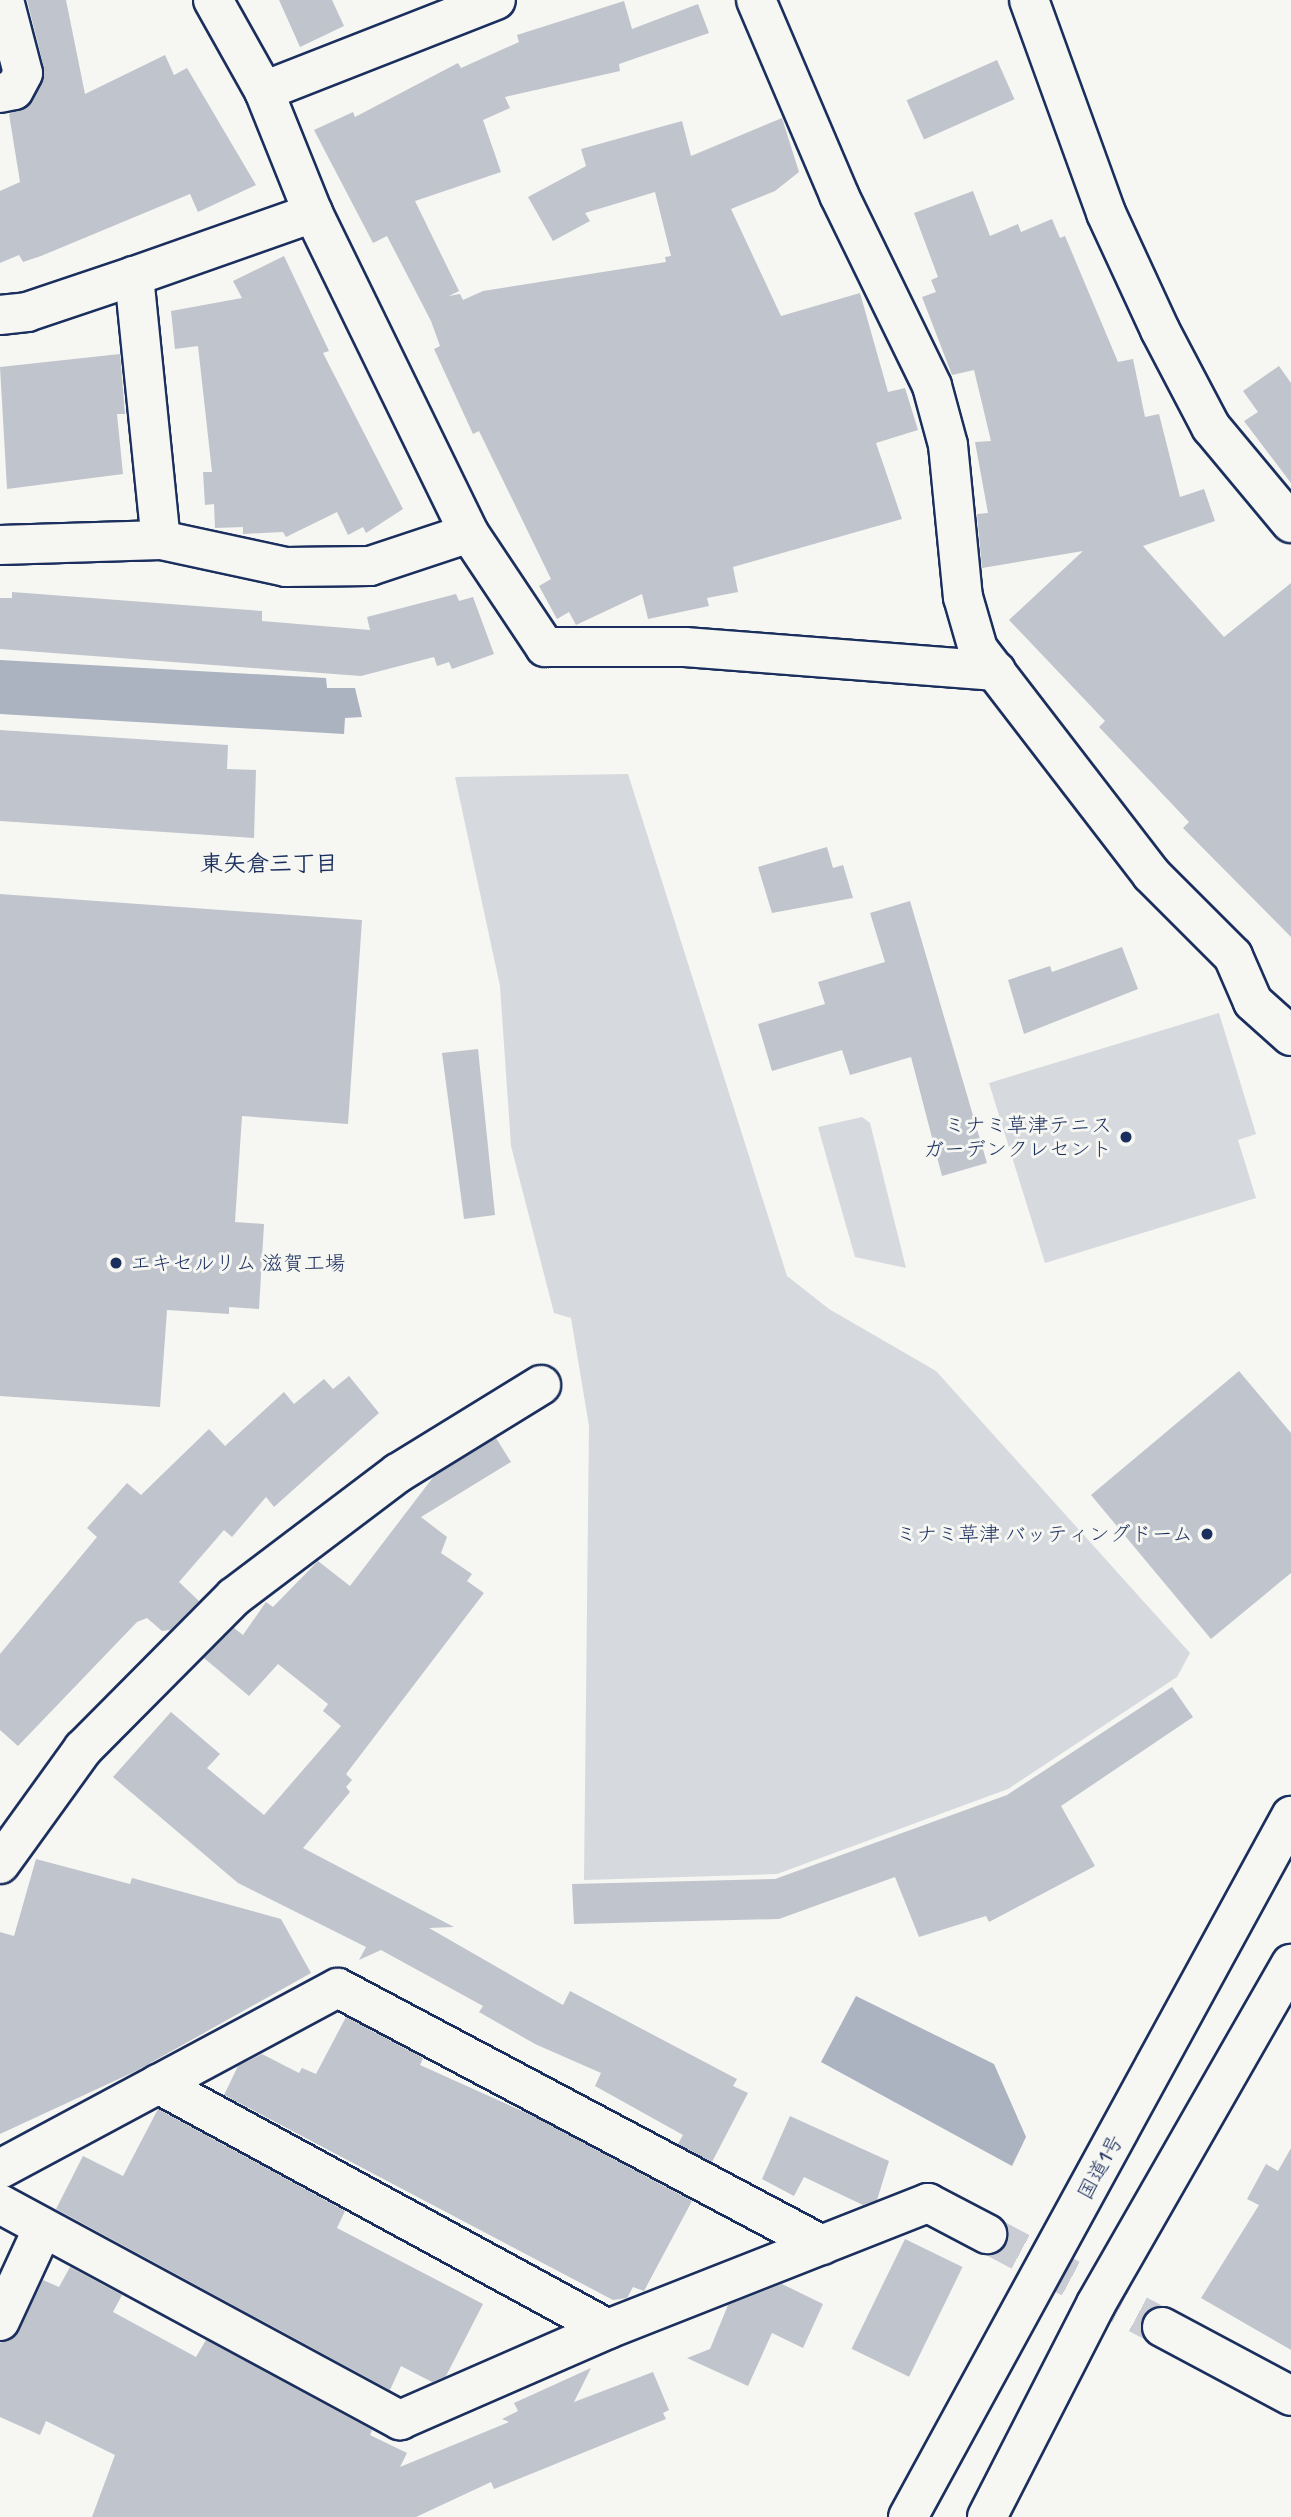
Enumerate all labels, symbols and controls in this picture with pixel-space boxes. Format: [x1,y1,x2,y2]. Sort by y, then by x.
district label: 東矢倉三丁目 [200,849,338,877]
place label: ミナミ草津テニス ガーデンクレセント [923,1112,1112,1162]
marker: ミナミ草津テニス ガーデンクレセント [1118,1129,1134,1145]
place label: エキセルリム 滋賀工場 [130,1250,345,1276]
marker: エキセルリム 滋賀工場 [108,1255,124,1271]
place label: ミナミ草津 バッティングドーム [894,1521,1193,1547]
marker: ミナミ草津 バッティングドーム [1199,1526,1215,1542]
street label: 国道1号 [1072,2130,1128,2204]

